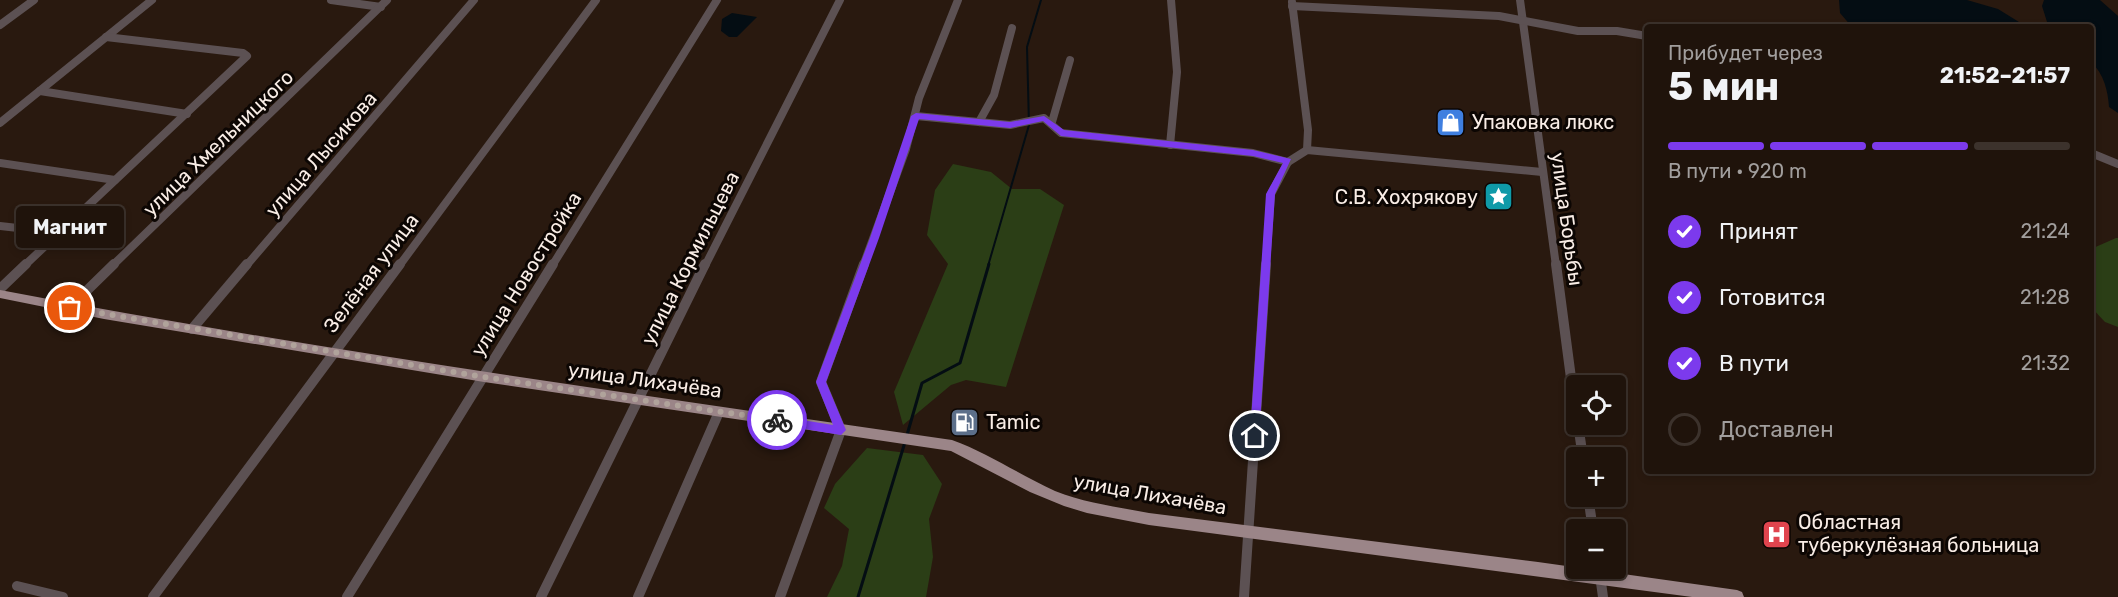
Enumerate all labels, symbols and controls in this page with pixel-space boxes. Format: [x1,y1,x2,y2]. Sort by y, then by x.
text: Прибудет через [1668,41,1823,65]
text: 21:52–21:57 [1940,62,2070,89]
text: 5 мин [1668,64,1780,110]
street label: улица Хмельницкого [138,65,298,221]
street label: улица Лысикова [260,87,382,221]
shop icon: Упаковка люкс [1435,106,1467,138]
place label: Упаковка люкс [1472,110,1614,134]
street label: улица Борьбы [1546,151,1588,287]
text: В пути · 920 m [1668,159,1807,183]
street label: улица Кормильцева [636,167,744,349]
place icon: С.В. Хохрякову [1483,181,1515,213]
place label: С.В. Хохрякову [1335,185,1478,209]
street label: улица Новостройка [466,187,586,361]
callout: Магнит [16,206,124,248]
street label: Зелёная улица [318,209,424,337]
text: Магнит [33,215,107,239]
icon: check [1668,215,1701,248]
text: Принят [1719,218,1798,245]
text: 21:24 [2021,219,2070,243]
icon: check [1668,281,1701,314]
pin [44,282,95,333]
text: Готовится [1719,284,1825,311]
text: 21:28 [2020,285,2070,309]
icon: bag [53,291,86,324]
icon: check [1668,347,1701,380]
text: В пути [1719,350,1789,377]
text: 21:32 [2021,351,2070,375]
street label: улица Лихачёва [567,357,723,403]
map controls [1566,375,1626,579]
button: locate [1566,375,1626,435]
courier [747,390,807,450]
icon: bike [761,404,794,437]
fuel station icon: Tamic [949,406,981,438]
place label: Tamic [986,410,1040,434]
pin [1229,410,1280,461]
text: Доставлен [1719,416,1834,443]
icon: home [1238,419,1271,452]
button: + [1566,447,1626,507]
street label: улица Лихачёва [1072,469,1228,519]
place label: Областная туберкулёзная больница [1798,510,2039,557]
hospital icon: Областная туберкулёзная больница [1761,518,1793,550]
button: − [1566,519,1626,579]

